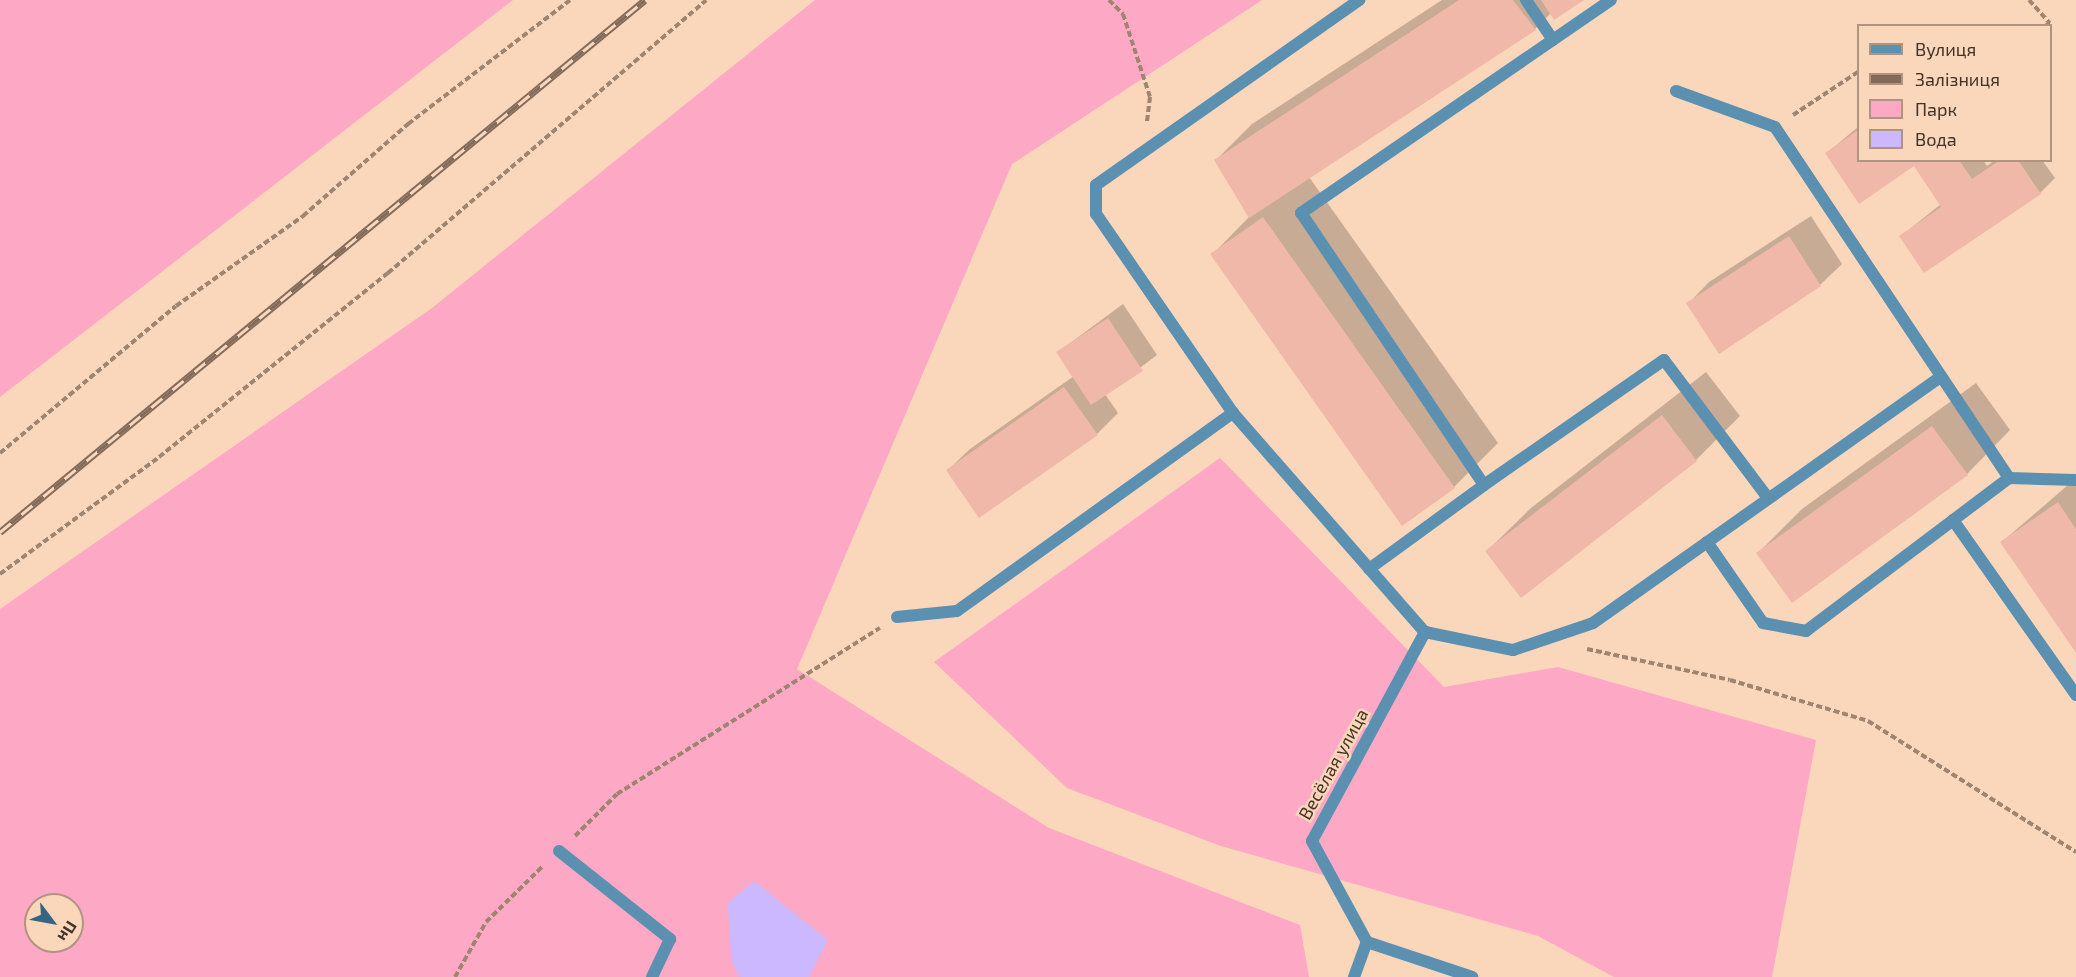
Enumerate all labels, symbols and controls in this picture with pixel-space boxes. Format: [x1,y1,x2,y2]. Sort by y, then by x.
legend [1857,24,2052,162]
text: Вулиця [1915,38,1976,60]
text: Залізниця [1915,68,2000,90]
text: Парк [1915,98,1957,120]
text: Вода [1915,128,1957,150]
street label: Весёлая улица [1294,705,1372,823]
north arrow [24,893,84,953]
text: Пн [54,918,82,946]

